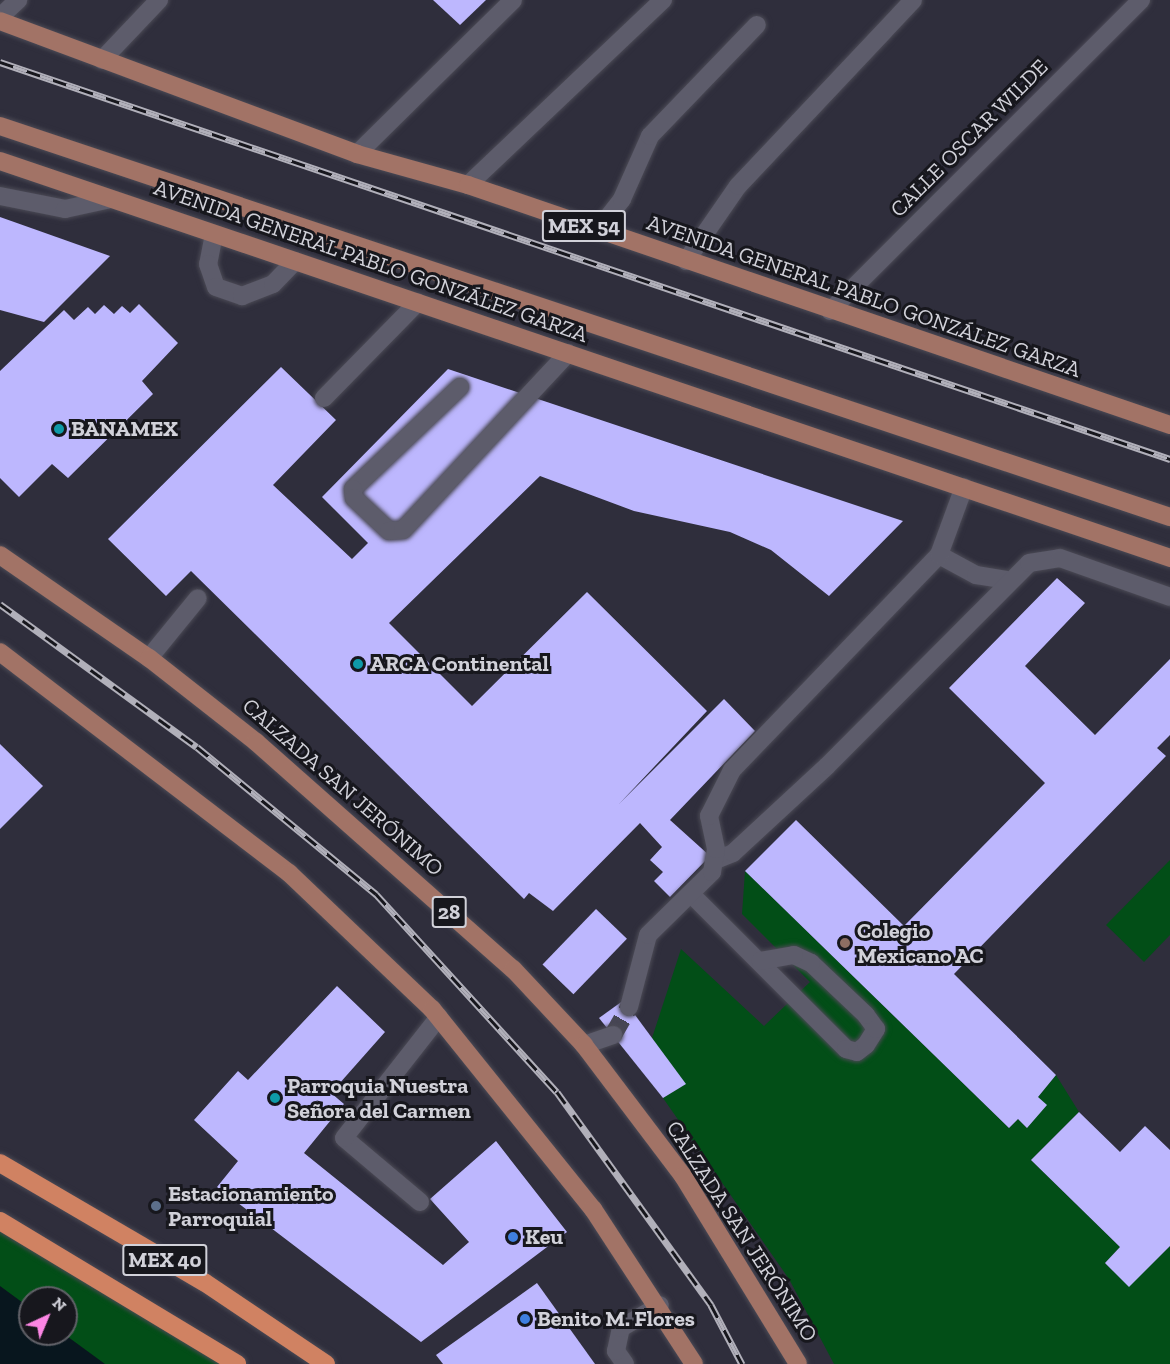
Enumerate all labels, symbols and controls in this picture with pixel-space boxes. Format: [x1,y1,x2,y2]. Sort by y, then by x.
street label: CALLE OSCAR WILDE [884,53,1054,223]
street label: AVENIDA GENERAL PABLO GONZÁLEZ GARZA [150,174,592,348]
road number: MEX 54 [540,208,628,244]
street label: AVENIDA GENERAL PABLO GONZÁLEZ GARZA [643,209,1085,383]
place label: BANAMEX [71,416,178,442]
marker: BANAMEX [52,422,66,436]
place label: ARCA Continental [370,651,549,677]
marker: ARCA Continental [351,657,365,671]
street label: CALZADA SAN JERÓNIMO [237,692,449,882]
road number: 28 [431,894,467,930]
place label: Colegio Mexicano AC [857,917,984,968]
marker: Colegio Mexicano AC [838,936,852,950]
place label: Parroquia Nuestra Señora del Carmen [287,1072,471,1124]
marker: Parroquia Nuestra Señora del Carmen [268,1091,282,1105]
street label: CALZADA SAN JERÓNIMO [660,1115,824,1347]
place label: Estacionamiento Parroquial [168,1180,333,1232]
marker: Estacionamiento Parroquial [149,1199,163,1213]
place label: Keu [525,1224,563,1250]
marker: Keu [506,1230,520,1244]
road number: MEX 40 [122,1242,208,1278]
north arrow [18,1286,78,1346]
text: N [48,1293,70,1315]
place label: Benito M. Flores [537,1306,695,1332]
marker: Benito M. Flores [518,1312,532,1326]

